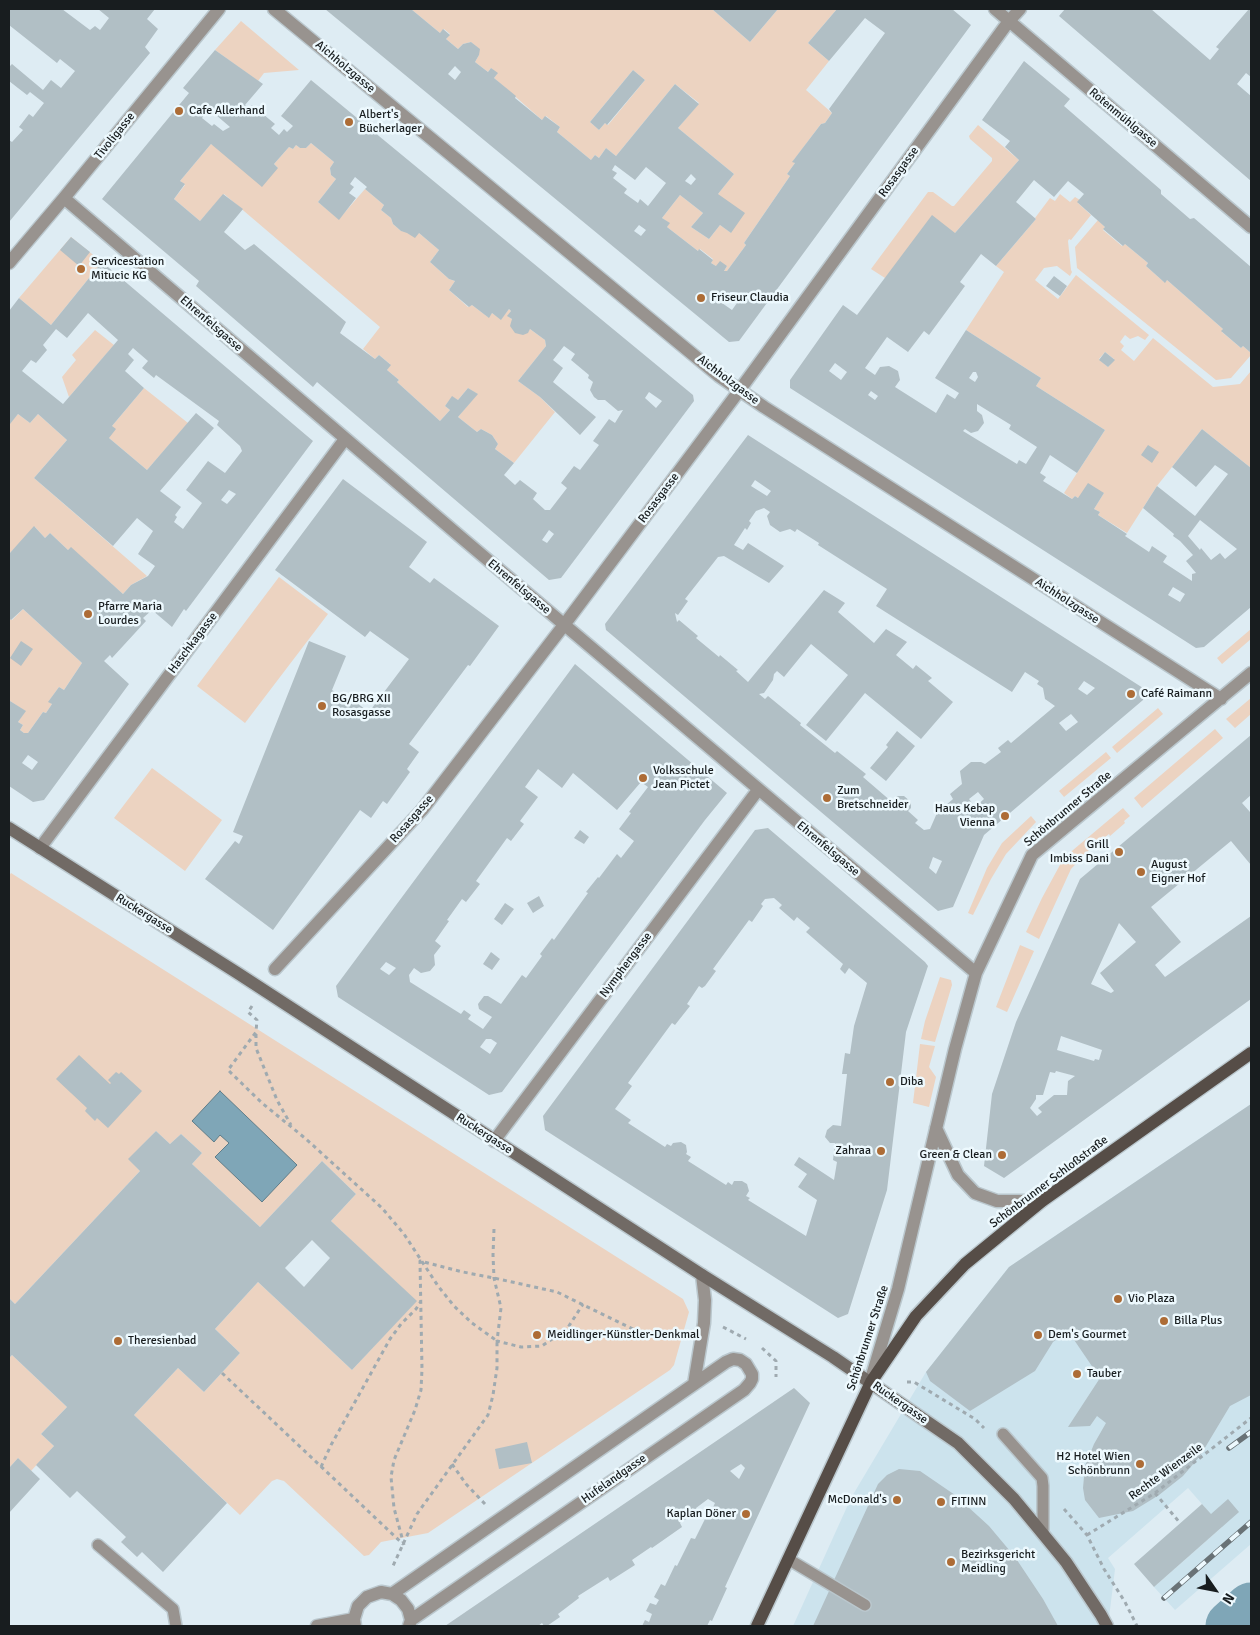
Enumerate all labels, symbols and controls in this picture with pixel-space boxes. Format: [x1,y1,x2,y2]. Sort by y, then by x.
street label: Aichholzgasse [312,38,378,96]
street label: Rotenmühlgasse [1086,85,1160,151]
place label: Cafe Allerhand [189,104,265,118]
marker: Cafe Allerhand [173,105,185,117]
place label: Albert's Bücherlager [359,108,422,136]
street label: Tivoligasse [92,110,138,162]
marker: Albert's Bücherlager [343,116,355,128]
street label: Rosasgasse [876,144,922,200]
place label: Servicestation Mitucic KG [91,255,164,283]
marker: Servicestation Mitucic KG [75,263,87,275]
place label: Friseur Claudia [711,291,789,305]
marker: Friseur Claudia [695,292,707,304]
street label: Ehrenfelsgasse [177,293,245,355]
street label: Aichholzgasse [694,352,762,408]
street label: Rosasgasse [636,470,682,526]
street label: Ehrenfelsgasse [485,557,553,617]
street label: Aichholzgasse [1032,575,1102,627]
place label: Pfarre Maria Lourdes [98,600,162,628]
marker: Pfarre Maria Lourdes [82,608,94,620]
street label: Haschkagasse [165,610,221,676]
place label: Café Raimann [1141,687,1212,701]
marker: Café Raimann [1125,688,1137,700]
place label: BG/BRG XII Rosasgasse [332,692,391,720]
marker: BG/BRG XII Rosasgasse [316,700,328,712]
place label: Volksschule Jean Pictet [653,764,714,792]
street label: Schönbrunner Straße [1021,768,1115,850]
marker: Volksschule Jean Pictet [637,772,649,784]
place label: Zum Bretschneider [837,784,909,812]
street label: Rosasgasse [387,792,437,846]
marker: Zum Bretschneider [821,792,833,804]
place label: Haus Kebap Vienna [935,802,995,830]
marker: Haus Kebap Vienna [999,810,1011,822]
street label: Ehrenfelsgasse [794,819,862,879]
place label: Grill Imbiss Dani [1050,838,1109,866]
marker: Grill Imbiss Dani [1113,846,1125,858]
place label: August Eigner Hof [1151,858,1205,886]
marker: August Eigner Hof [1135,866,1147,878]
street label: Ruckergasse [113,891,175,937]
street label: Nymphengasse [597,930,655,1000]
place label: Diba [900,1075,923,1089]
marker: Diba [884,1076,896,1088]
street label: Ruckergasse [453,1110,515,1158]
street label: Schönbrunner Schloßstraße [987,1133,1111,1231]
place label: Zahraa [835,1144,871,1158]
marker: Zahraa [875,1145,887,1157]
place label: Green & Clean [920,1148,992,1162]
marker: Green & Clean [996,1149,1008,1161]
street label: Schönbrunner Straße [844,1284,892,1392]
place label: Vio Plaza [1128,1292,1175,1306]
marker: Vio Plaza [1112,1293,1124,1305]
place label: Billa Plus [1174,1314,1222,1328]
marker: Billa Plus [1158,1315,1170,1327]
place label: Meidlinger-Künstler-Denkmal [547,1328,700,1342]
place label: Dem's Gourmet [1048,1328,1126,1342]
marker: Meidlinger-Künstler-Denkmal [531,1329,543,1341]
marker: Dem's Gourmet [1032,1329,1044,1341]
place label: Theresienbad [128,1334,196,1348]
marker: Theresienbad [112,1335,124,1347]
place label: Tauber [1087,1367,1121,1381]
marker: Tauber [1071,1368,1083,1380]
street label: Ruckergasse [870,1379,930,1427]
street label: Rechte Wienzeile [1126,1440,1206,1504]
place label: H2 Hotel Wien Schönbrunn [1056,1450,1130,1478]
street label: Hufelandgasse [579,1451,649,1507]
marker: H2 Hotel Wien Schönbrunn [1134,1458,1146,1470]
place label: McDonald's [827,1493,887,1507]
marker: McDonald's [891,1494,903,1506]
place label: FITINN [951,1495,987,1509]
marker: FITINN [935,1496,947,1508]
place label: Kaplan Döner [667,1507,736,1521]
marker: Kaplan Döner [740,1508,752,1520]
place label: Bezirksgericht Meidling [961,1548,1035,1576]
marker: Bezirksgericht Meidling [945,1556,957,1568]
north arrow [1190,1565,1240,1615]
text: N [1218,1590,1238,1607]

